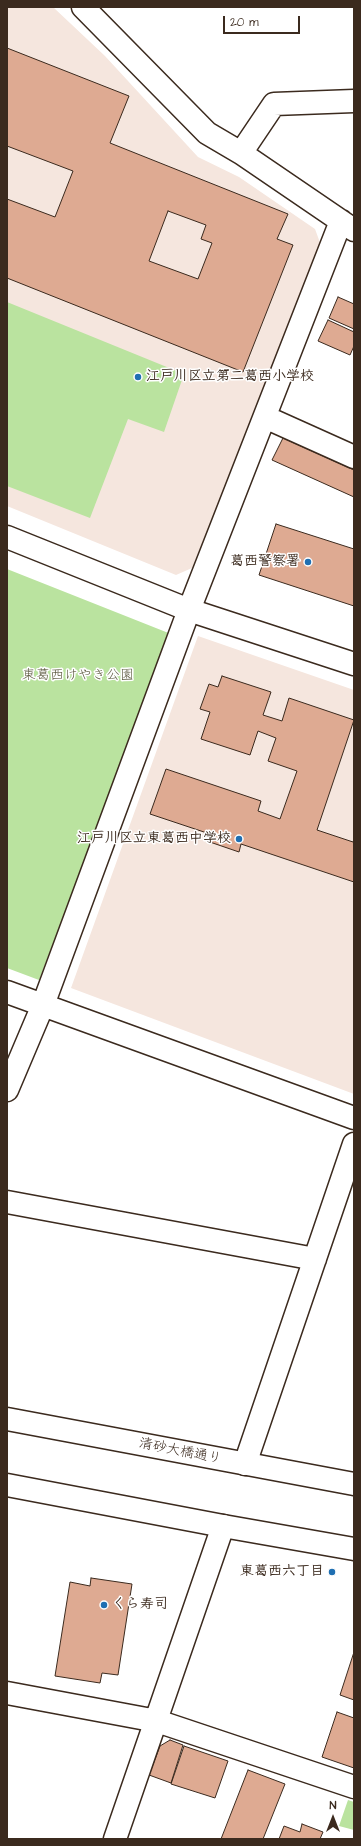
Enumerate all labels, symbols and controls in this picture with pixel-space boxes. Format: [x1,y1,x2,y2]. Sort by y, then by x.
scale bar [225,8,302,34]
text: 20 m [230,14,259,31]
place label: 江戸川区立第二葛西小学校 [146,369,314,385]
marker: 江戸川区立第二葛西小学校 [133,372,143,382]
place label: 葛西警察署 [230,554,300,570]
marker: 葛西警察署 [303,557,313,567]
park label: 東葛西けやき公園 [22,668,134,684]
place label: 江戸川区立東葛西中学校 [77,831,231,847]
marker: 江戸川区立東葛西中学校 [234,834,244,844]
street label: 清砂大橋通り [137,1436,223,1468]
place label: 東葛西六丁目 [240,1564,324,1580]
marker: 東葛西六丁目 [327,1567,337,1577]
place label: くら寿司 [112,1597,168,1613]
marker: くら寿司 [99,1600,109,1610]
north arrow [313,1798,353,1838]
text: N [330,1798,336,1813]

